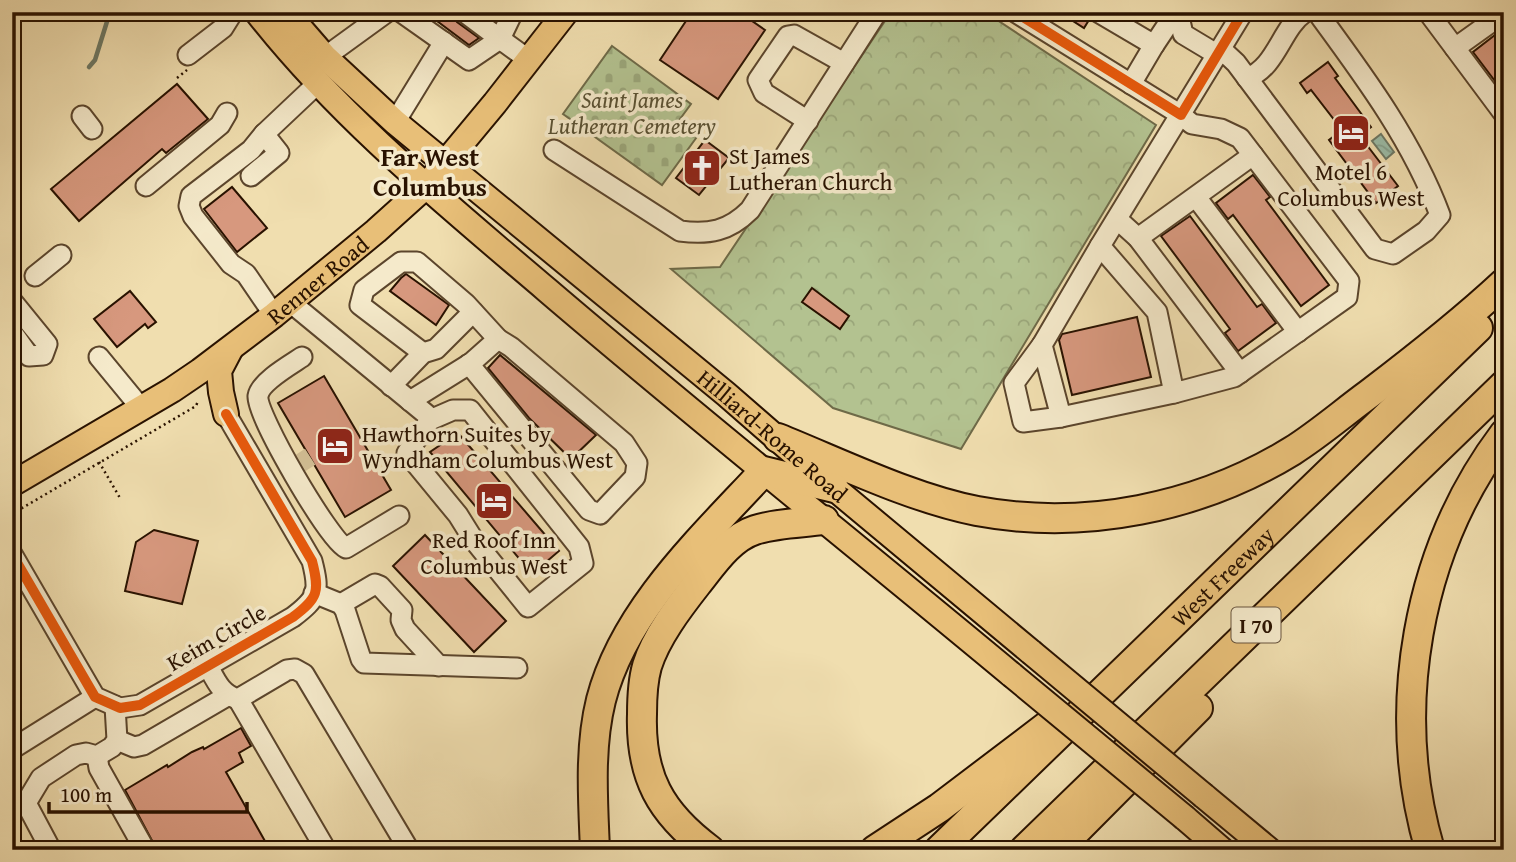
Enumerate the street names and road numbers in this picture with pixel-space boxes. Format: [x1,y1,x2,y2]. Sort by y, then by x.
street label: Renner Road [259,227,376,331]
street label: Hilliard-Rome Road [691,361,856,510]
street label: West Freeway [1163,518,1281,634]
street label: Keim Circle [160,595,272,679]
road number: I 70 [1232,608,1280,642]

